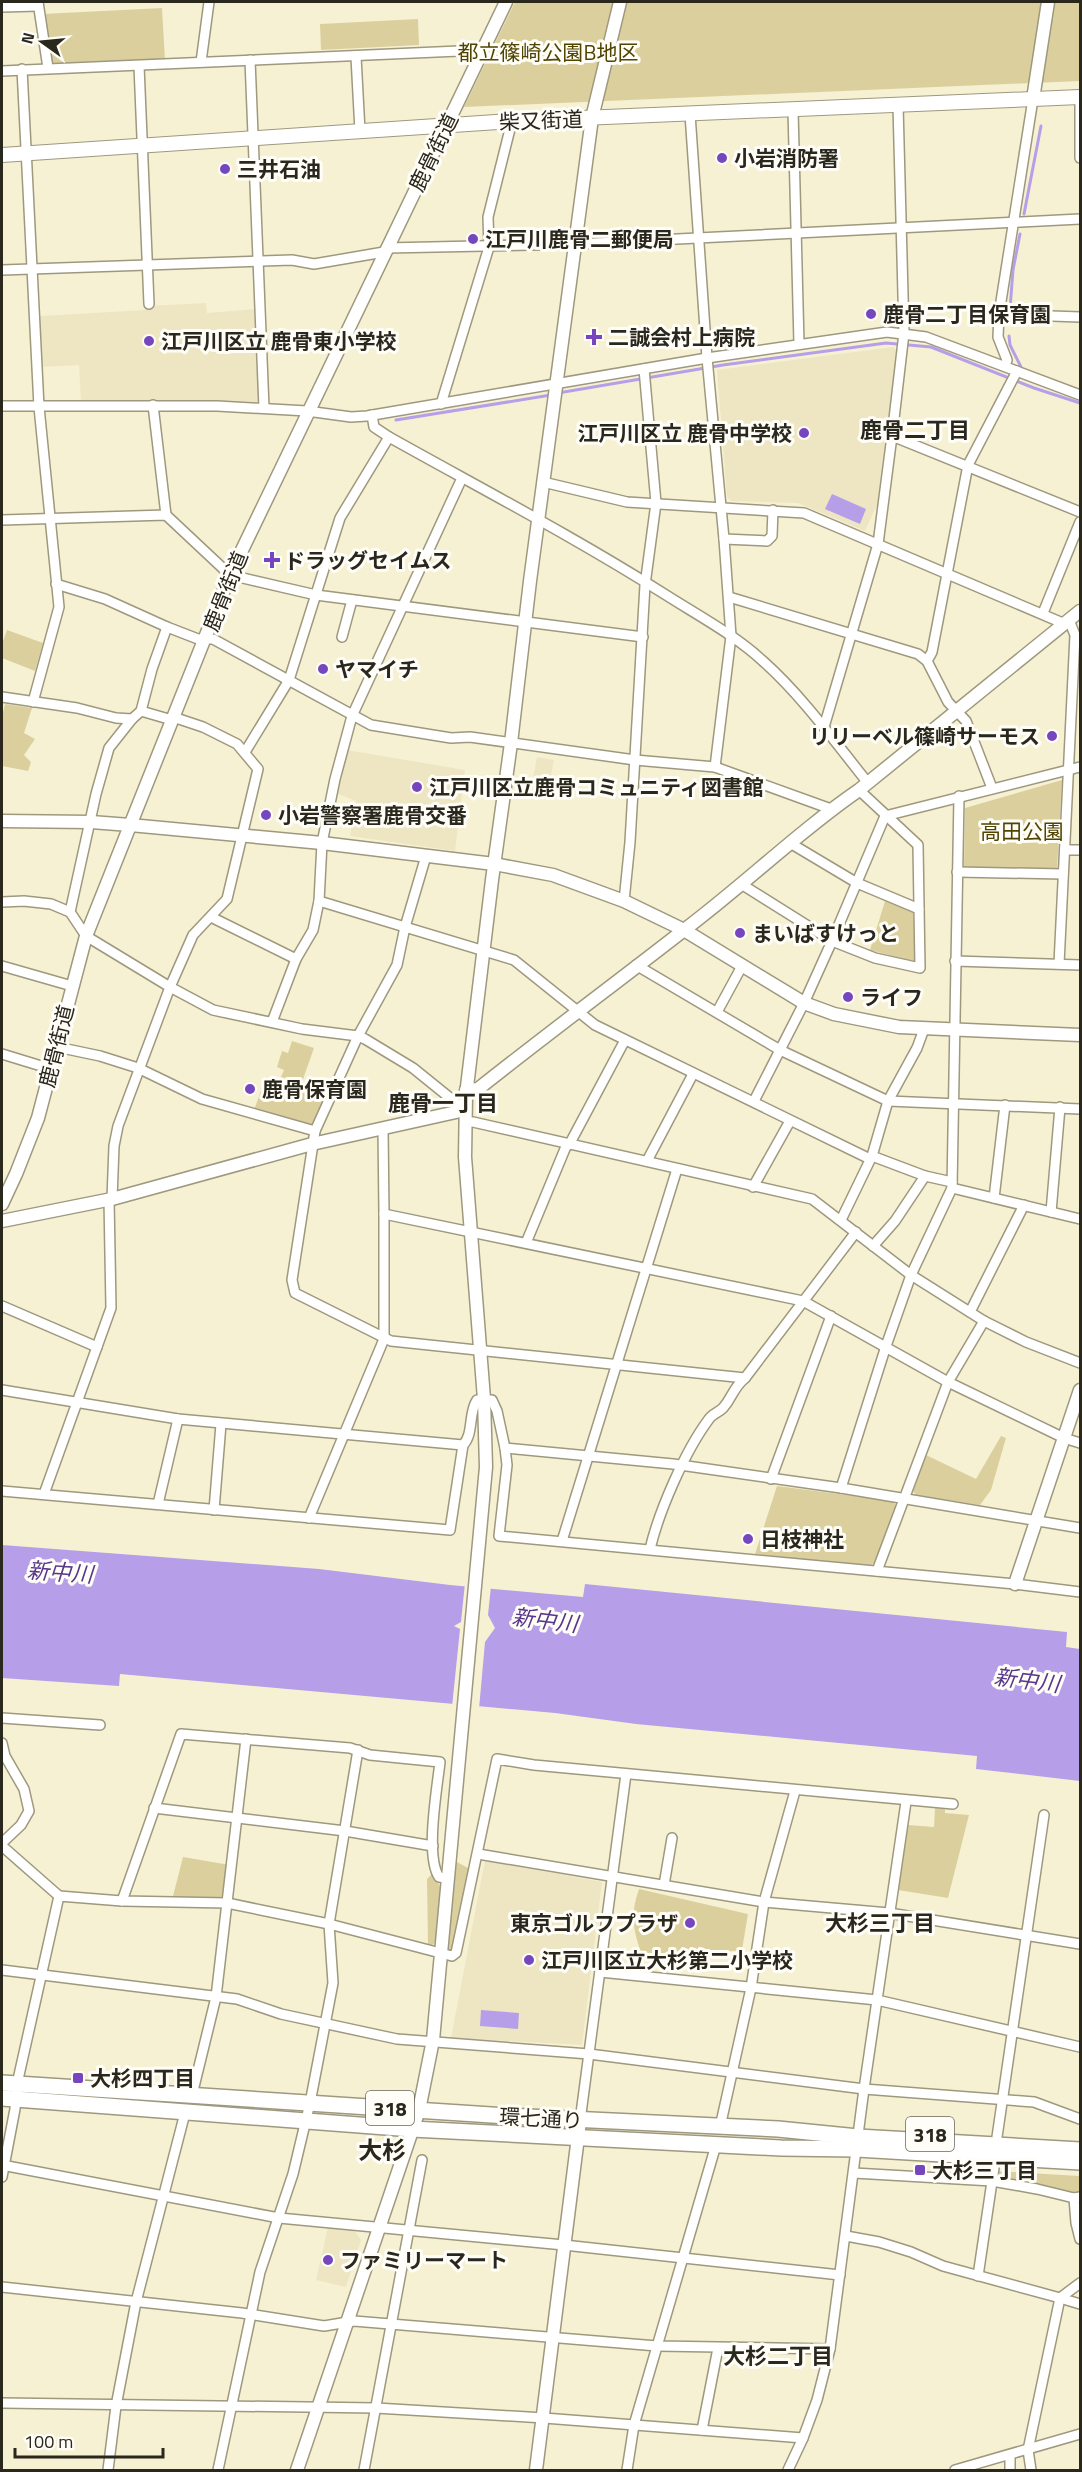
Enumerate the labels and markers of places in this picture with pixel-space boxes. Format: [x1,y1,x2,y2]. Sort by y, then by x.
place label: 小岩消防署 [734,142,839,174]
marker: 小岩消防署 [715,151,729,165]
place label: 三井石油 [237,153,321,185]
marker: 三井石油 [218,162,232,176]
place label: 江戸川鹿骨二郵便局 [485,223,674,255]
marker: 江戸川鹿骨二郵便局 [466,232,480,246]
place label: 鹿骨二丁目保育園 [883,298,1051,330]
marker: 鹿骨二丁目保育園 [864,307,878,321]
place label: 二誠会村上病院 [608,321,755,353]
place label: 江戸川区立 鹿骨東小学校 [161,325,397,357]
marker: 二誠会村上病院 [585,328,603,346]
marker: 江戸川区立 鹿骨東小学校 [142,334,156,348]
place label: 江戸川区立 鹿骨中学校 [577,417,792,449]
marker: 江戸川区立 鹿骨中学校 [797,426,811,440]
place label: ドラッグセイムス [284,544,452,576]
marker: ドラッグセイムス [265,553,279,567]
place label: ヤマイチ [335,653,419,685]
marker: ヤマイチ [316,662,330,676]
place label: リリーベル篠崎サーモス [809,720,1040,752]
marker: リリーベル篠崎サーモス [1045,729,1059,743]
place label: 江戸川区立鹿骨コミュニティ図書館 [429,771,764,803]
marker: 江戸川区立鹿骨コミュニティ図書館 [410,780,424,794]
place label: 小岩警察署鹿骨交番 [278,799,467,831]
marker: 小岩警察署鹿骨交番 [259,808,273,822]
place label: まいばすけっと [752,917,899,949]
marker: まいばすけっと [733,926,747,940]
place label: ライフ [860,981,923,1013]
marker: ライフ [841,990,855,1004]
place label: 鹿骨保育園 [262,1073,367,1105]
marker: 鹿骨保育園 [243,1082,257,1096]
place label: 日枝神社 [760,1523,844,1555]
marker: 日枝神社 [741,1532,755,1546]
place label: 東京ゴルフプラザ [510,1907,678,1939]
marker: 東京ゴルフプラザ [683,1916,697,1930]
place label: 江戸川区立大杉第二小学校 [541,1944,793,1976]
marker: 江戸川区立大杉第二小学校 [522,1953,536,1967]
place label: 大杉四丁目 [90,2062,195,2094]
marker: 大杉四丁目 [71,2071,85,2085]
place label: 大杉三丁目 [932,2154,1037,2186]
marker: 大杉三丁目 [913,2163,927,2177]
place label: ファミリーマート [340,2244,508,2276]
marker: ファミリーマート [321,2253,335,2267]

